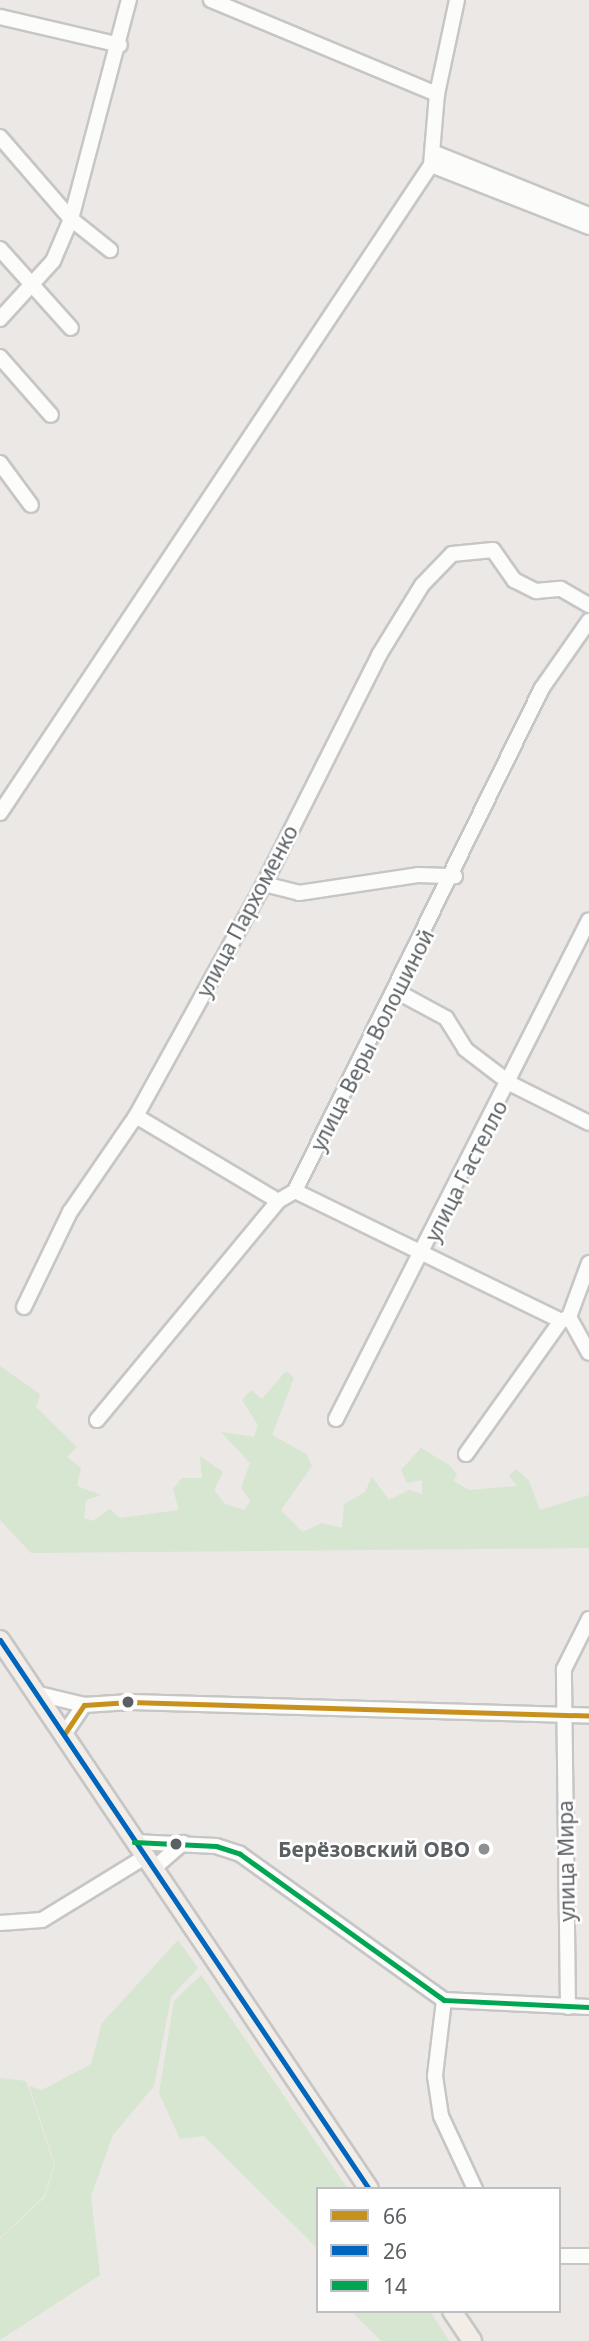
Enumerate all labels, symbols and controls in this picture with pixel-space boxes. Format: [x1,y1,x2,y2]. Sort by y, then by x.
street label: улица Пархоменко [191,821,303,1001]
street label: улица Веры Волошиной [305,925,439,1155]
street label: улица Гастелло [420,1096,512,1246]
unlabelled marker [121,1695,135,1709]
street label: улица Мира [552,1800,580,1922]
place label: Берёзовский ОВО [278,1836,470,1862]
unlabelled marker [169,1837,183,1851]
marker: Берёзовский ОВО [476,1841,492,1857]
legend [316,2187,561,2313]
text: 66 [383,2202,407,2230]
text: 26 [383,2237,407,2265]
text: 14 [383,2272,407,2300]

